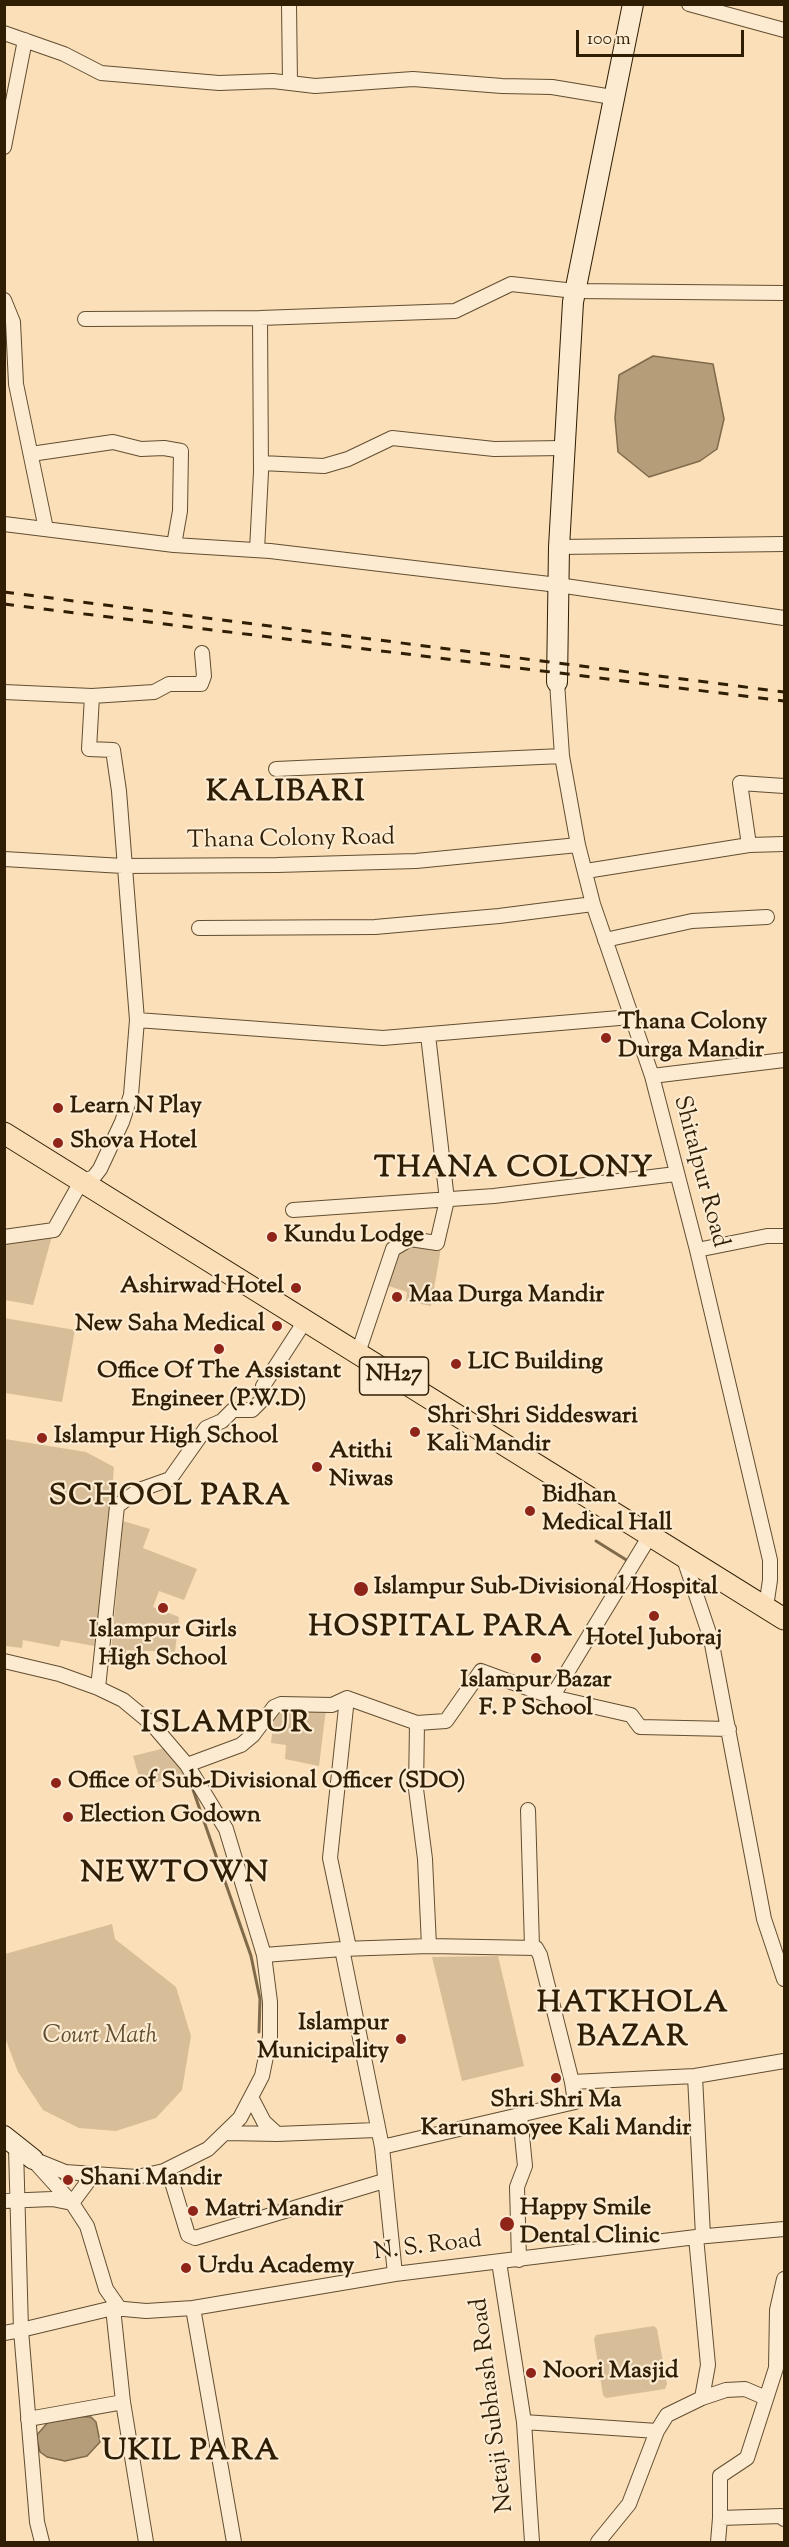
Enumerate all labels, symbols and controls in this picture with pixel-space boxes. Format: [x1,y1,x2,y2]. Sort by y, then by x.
scale bar [579,18,747,56]
text: 100 m [587,27,631,53]
district label: KALIBARI [206,777,366,813]
street label: Thana Colony Road [187,825,395,857]
place label: Thana Colony Durga Mandir [618,1010,767,1066]
marker: Thana Colony Durga Mandir [599,1031,613,1045]
street label: Shitalpur Road [665,1093,733,1251]
place label: Learn N Play [70,1094,202,1122]
marker: Learn N Play [51,1101,65,1115]
place label: Shova Hotel [70,1129,197,1157]
marker: Shova Hotel [51,1136,65,1150]
district label: THANA COLONY [374,1153,654,1189]
place label: Kundu Lodge [284,1223,424,1251]
marker: Kundu Lodge [265,1230,279,1244]
place label: Ashirwad Hotel [120,1274,284,1302]
marker: Ashirwad Hotel [289,1281,303,1295]
place label: Maa Durga Mandir [409,1283,604,1311]
marker: Maa Durga Mandir [390,1290,404,1304]
place label: New Saha Medical [75,1312,265,1340]
marker: New Saha Medical [270,1319,284,1333]
marker: Office Of The Assistant Engineer (P.W.D) [212,1342,226,1356]
place label: LIC Building [468,1350,603,1378]
road number: NH27 [360,1357,428,1395]
marker: LIC Building [449,1357,463,1371]
place label: Office Of The Assistant Engineer (P.W.D) [97,1359,341,1415]
place label: Shri Shri Siddeswari Kali Mandir [427,1404,638,1460]
place label: Islampur High School [54,1424,278,1452]
marker: Shri Shri Siddeswari Kali Mandir [408,1425,422,1439]
marker: Islampur High School [35,1431,49,1445]
place label: Atithi Niwas [329,1439,393,1495]
marker: Atithi Niwas [310,1460,324,1474]
district label: SCHOOL PARA [49,1481,291,1517]
place label: Bidhan Medical Hall [542,1483,672,1539]
marker: Bidhan Medical Hall [523,1504,537,1518]
place label: Islampur Sub-Divisional Hospital [374,1575,718,1603]
marker: Islampur Sub-Divisional Hospital [352,1580,370,1598]
marker: Islampur Girls High School [156,1601,170,1615]
marker: Hotel Juboraj [647,1609,661,1623]
district label: HOSPITAL PARA [308,1612,574,1648]
place label: Islampur Girls High School [89,1618,237,1674]
place label: Hotel Juboraj [586,1626,722,1654]
marker: Islampur Bazar F. P School [529,1651,543,1665]
place label: Islampur Bazar F. P School [461,1668,611,1724]
district label: ISLAMPUR [141,1708,313,1744]
place label: Office of Sub-Divisional Officer (SDO) [68,1769,465,1797]
marker: Office of Sub-Divisional Officer (SDO) [49,1776,63,1790]
place label: Election Godown [80,1803,261,1831]
marker: Election Godown [61,1810,75,1824]
district label: NEWTOWN [80,1858,270,1894]
district label: HATKHOLA BAZAR [537,1988,729,2058]
place label: Islampur Municipality [257,2011,389,2067]
park label: Court Math [43,2024,157,2052]
marker: Islampur Municipality [394,2032,408,2046]
marker: Shri Shri Ma Karunamoyee Kali Mandir [549,2071,563,2085]
place label: Shri Shri Ma Karunamoyee Kali Mandir [421,2088,691,2144]
place label: Shani Mandir [80,2166,222,2194]
marker: Shani Mandir [61,2173,75,2187]
place label: Happy Smile Dental Clinic [520,2196,660,2252]
place label: Matri Mandir [205,2197,343,2225]
marker: Matri Mandir [186,2204,200,2218]
marker: Happy Smile Dental Clinic [498,2215,516,2233]
street label: N. S. Road [372,2227,484,2269]
place label: Urdu Academy [198,2254,354,2282]
marker: Urdu Academy [179,2261,193,2275]
street label: Netaji Subhash Road [467,2296,521,2514]
place label: Noori Masjid [543,2359,679,2387]
marker: Noori Masjid [524,2366,538,2380]
district label: UKIL PARA [102,2436,280,2472]

